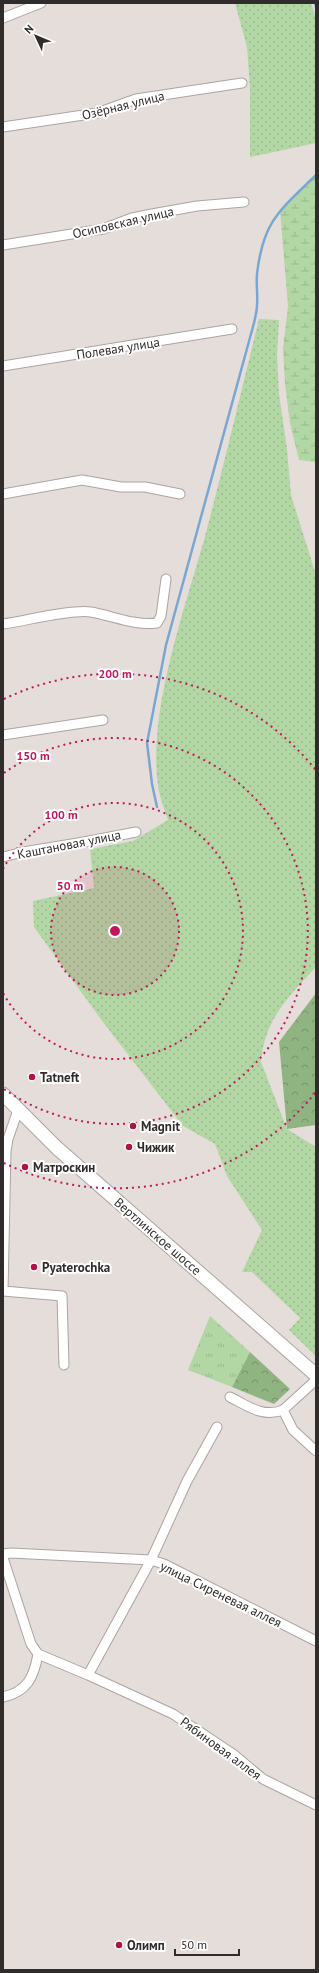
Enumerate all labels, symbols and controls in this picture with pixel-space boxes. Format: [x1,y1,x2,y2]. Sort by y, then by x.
north arrow [16,16,56,56]
text: N [21,22,36,37]
street label: Озёрная улица [80,87,166,124]
street label: Осиповская улица [71,203,175,242]
street label: Полевая улица [75,334,161,363]
text: 200 m [98,666,132,681]
text: 150 m [16,748,50,763]
text: 100 m [44,807,78,822]
street label: Каштановая улица [16,826,122,863]
text: 50 m [57,878,83,893]
centre of rings [108,924,122,938]
place label: Tatneft [40,1069,80,1086]
marker: Tatneft [27,1072,37,1082]
place label: Magnit [141,1118,180,1135]
marker: Magnit [128,1121,138,1131]
place label: Чижик [137,1139,175,1156]
marker: Чижик [124,1142,134,1152]
place label: Матроскин [33,1159,95,1176]
marker: Матроскин [20,1162,30,1172]
street label: Вертлинское шоссе [111,1194,205,1279]
place label: Pyaterochka [42,1259,110,1276]
marker: Pyaterochka [29,1262,39,1272]
street label: улица Сиреневая аллея [157,1558,284,1631]
street label: Рябиновая аллея [177,1713,265,1784]
scale bar [175,1931,239,1957]
place label: Олимп [127,1937,165,1954]
text: 50 m [181,1937,207,1952]
marker: Олимп [114,1940,124,1950]

